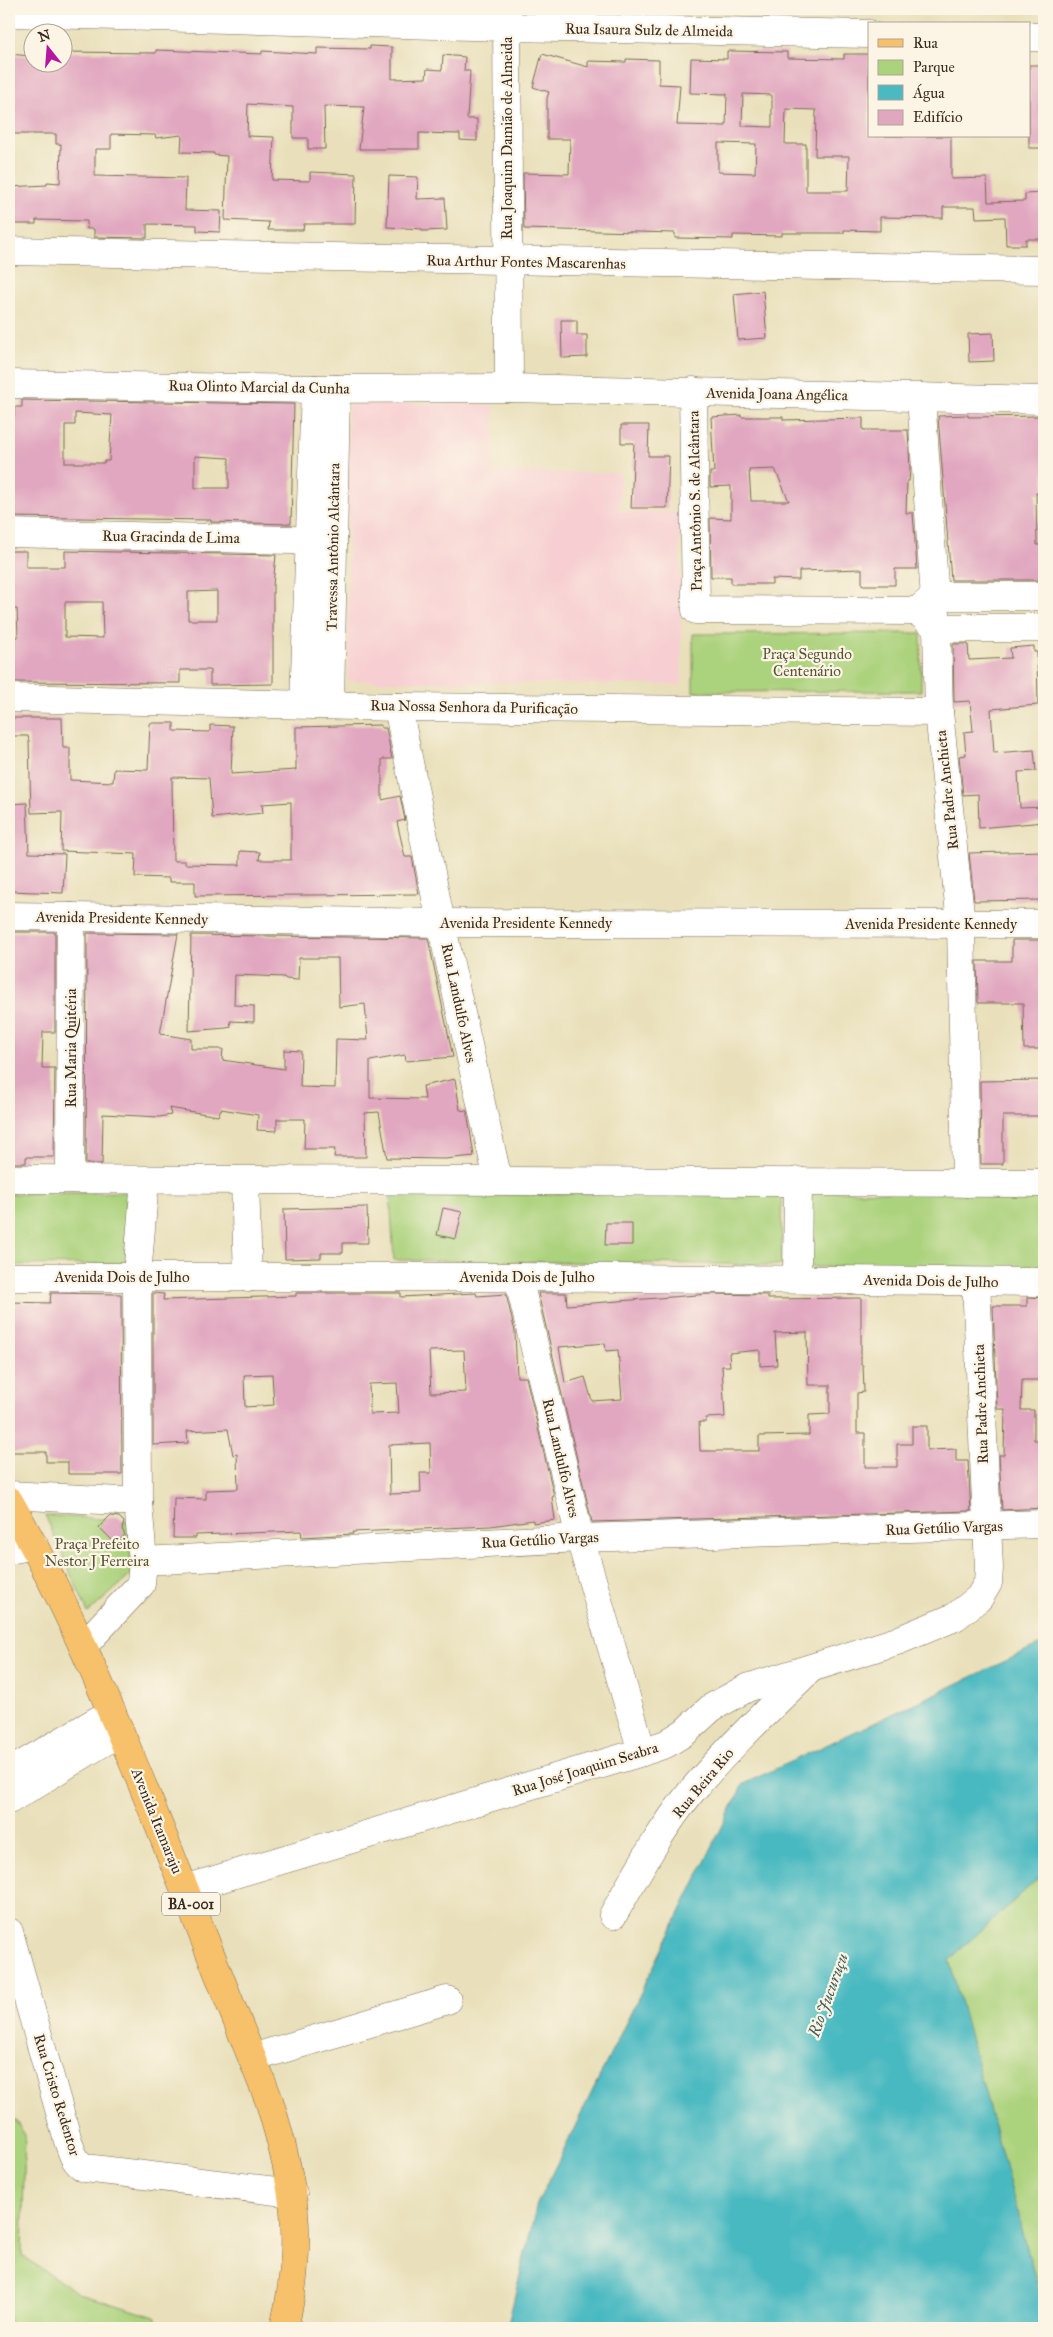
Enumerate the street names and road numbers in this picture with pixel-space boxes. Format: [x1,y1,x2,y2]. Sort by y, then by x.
street label: Rua Isaura Sulz de Almeida [565,20,734,40]
street label: Rua Joaquim Damião de Almeida [498,36,517,239]
street label: Rua Arthur Fontes Mascarenhas [426,251,626,273]
street label: Rua Olinto Marcial da Cunha [168,376,350,398]
street label: Avenida Joana Angélica [705,384,849,405]
street label: Praça Antônio S. de Alcântara [684,410,706,592]
street label: Travessa Antônio Alcântara [323,462,343,631]
street label: Rua Gracinda de Lima [102,527,241,547]
street label: Rua Nossa Senhora da Purificação [370,696,578,718]
street label: Rua Padre Anchieta [932,729,962,851]
street label: Avenida Presidente Kennedy [35,907,209,929]
street label: Avenida Presidente Kennedy [439,914,613,932]
street label: Avenida Presidente Kennedy [844,915,1018,933]
street label: Rua Landulfo Alves [438,942,480,1064]
street label: Rua Maria Quitéria [62,988,80,1108]
street label: Avenida Dois de Julho [53,1268,190,1287]
street label: Avenida Dois de Julho [458,1268,595,1287]
street label: Avenida Dois de Julho [862,1271,999,1292]
street label: Rua Padre Anchieta [970,1343,992,1464]
street label: Rua Landulfo Alves [539,1397,583,1519]
street label: Rua Getúlio Vargas [885,1517,1003,1539]
street label: Rua Getúlio Vargas [481,1528,599,1552]
street label: Rua José Joaquim Seabra [510,1738,661,1801]
street label: Rua Beira Rio [669,1744,738,1822]
street label: Avenida Itamaraju [127,1765,186,1876]
road number: BA-001 [162,1892,220,1916]
street label: Rua Cristo Redentor [30,2032,84,2159]

